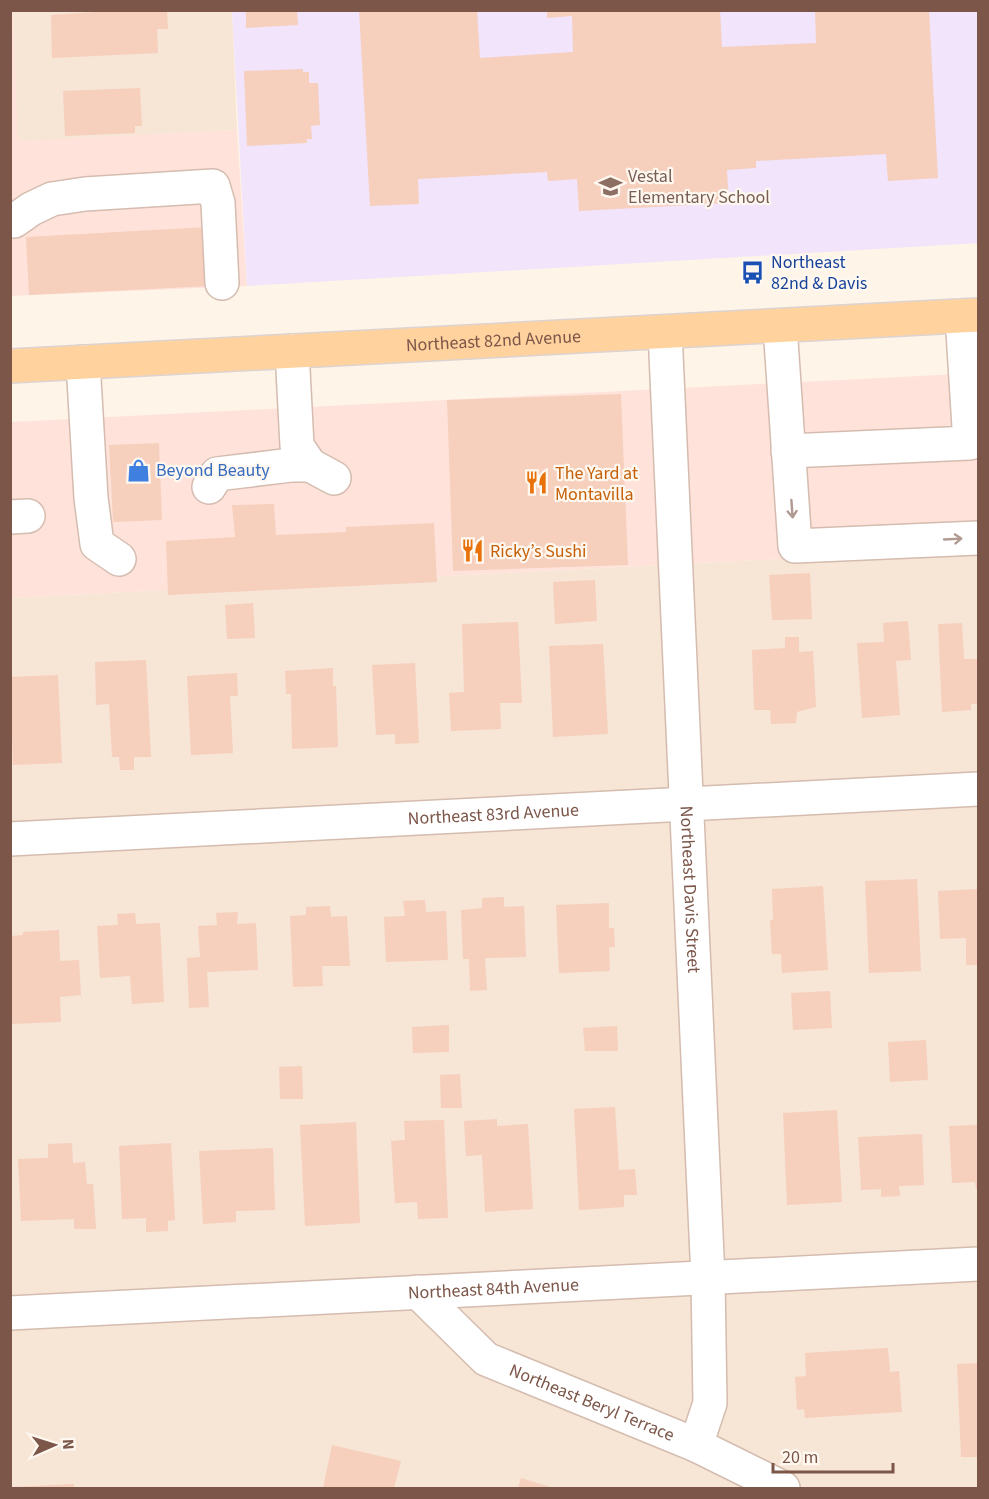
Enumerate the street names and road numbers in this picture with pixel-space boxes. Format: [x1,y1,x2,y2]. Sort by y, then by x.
street label: Northeast 82nd Avenue [405,324,582,358]
street label: Northeast 83rd Avenue [407,798,580,831]
street label: Northeast Davis Street [674,805,706,974]
street label: Northeast 84th Avenue [407,1272,580,1306]
street label: Northeast Beryl Terrace [505,1358,678,1448]

